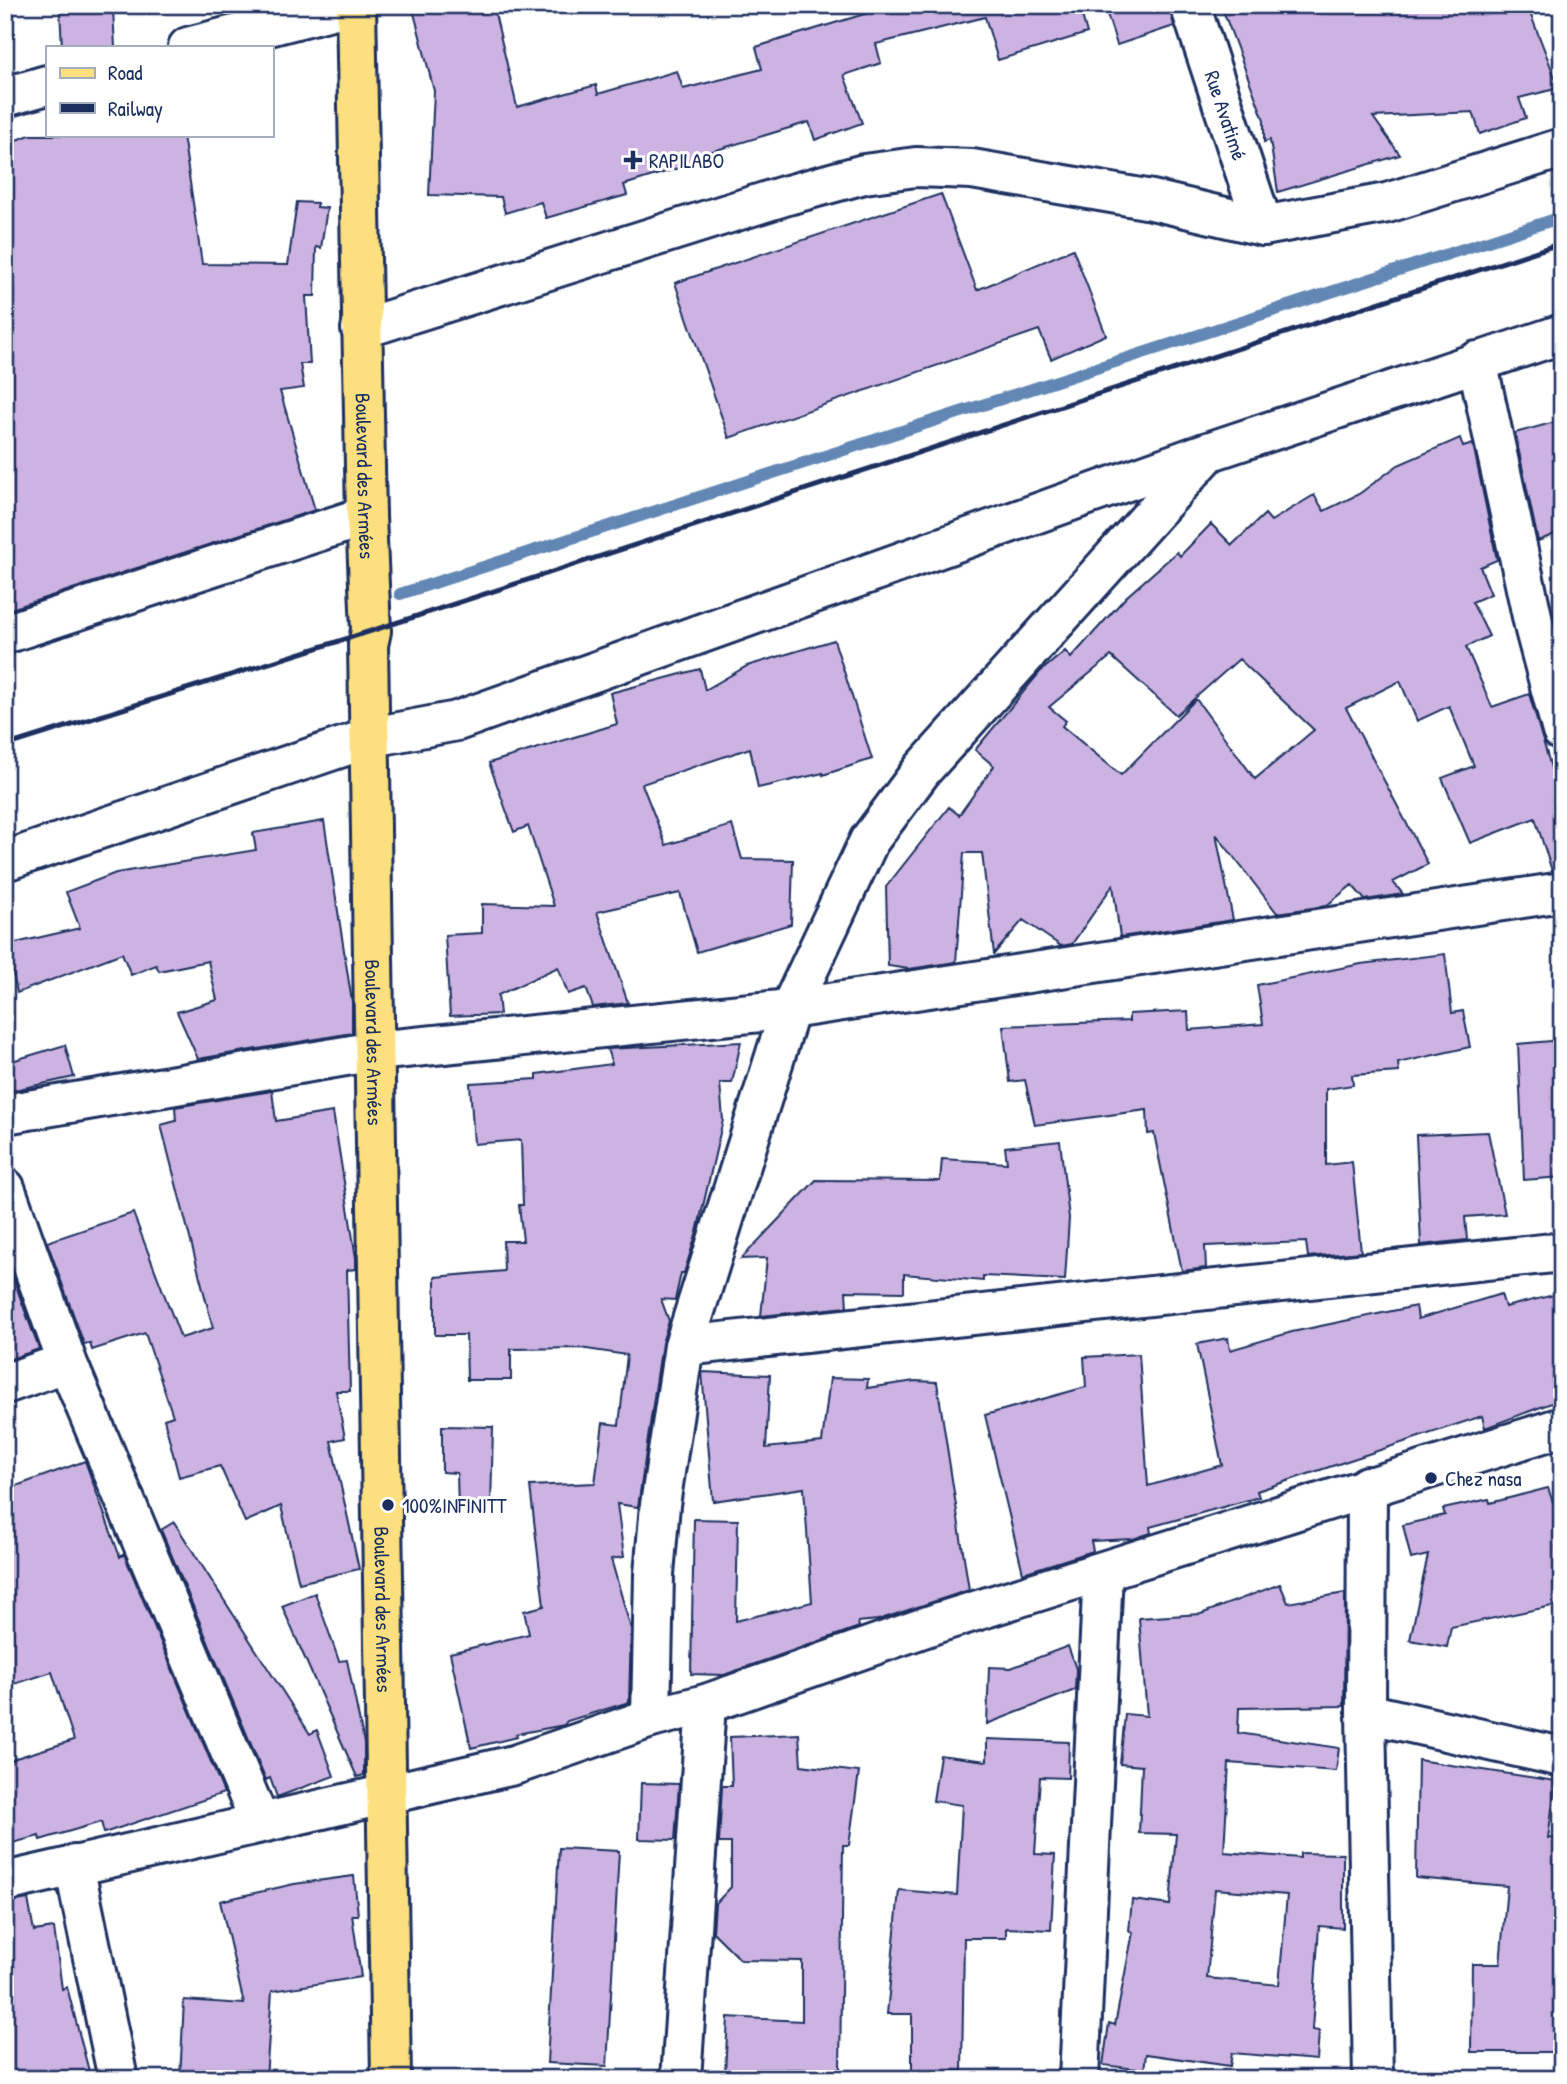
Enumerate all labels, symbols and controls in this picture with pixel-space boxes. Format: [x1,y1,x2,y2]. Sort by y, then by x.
legend [46,46,273,136]
text: Road [108,58,142,87]
street label: Rue Avatimé [1198,67,1255,164]
text: Railway [108,94,163,123]
place label: RAPILABO [649,146,724,175]
marker: RAPILABO [623,150,643,170]
street label: Boulevard des Armées [349,393,382,560]
street label: Boulevard des Armées [359,959,390,1126]
place label: Chez nasa [1445,1464,1522,1493]
marker: Chez nasa [1423,1470,1439,1486]
place label: 100%INFINITT [402,1491,508,1520]
marker: 100%INFINITT [380,1497,396,1513]
street label: Boulevard des Armées [368,1526,399,1693]

